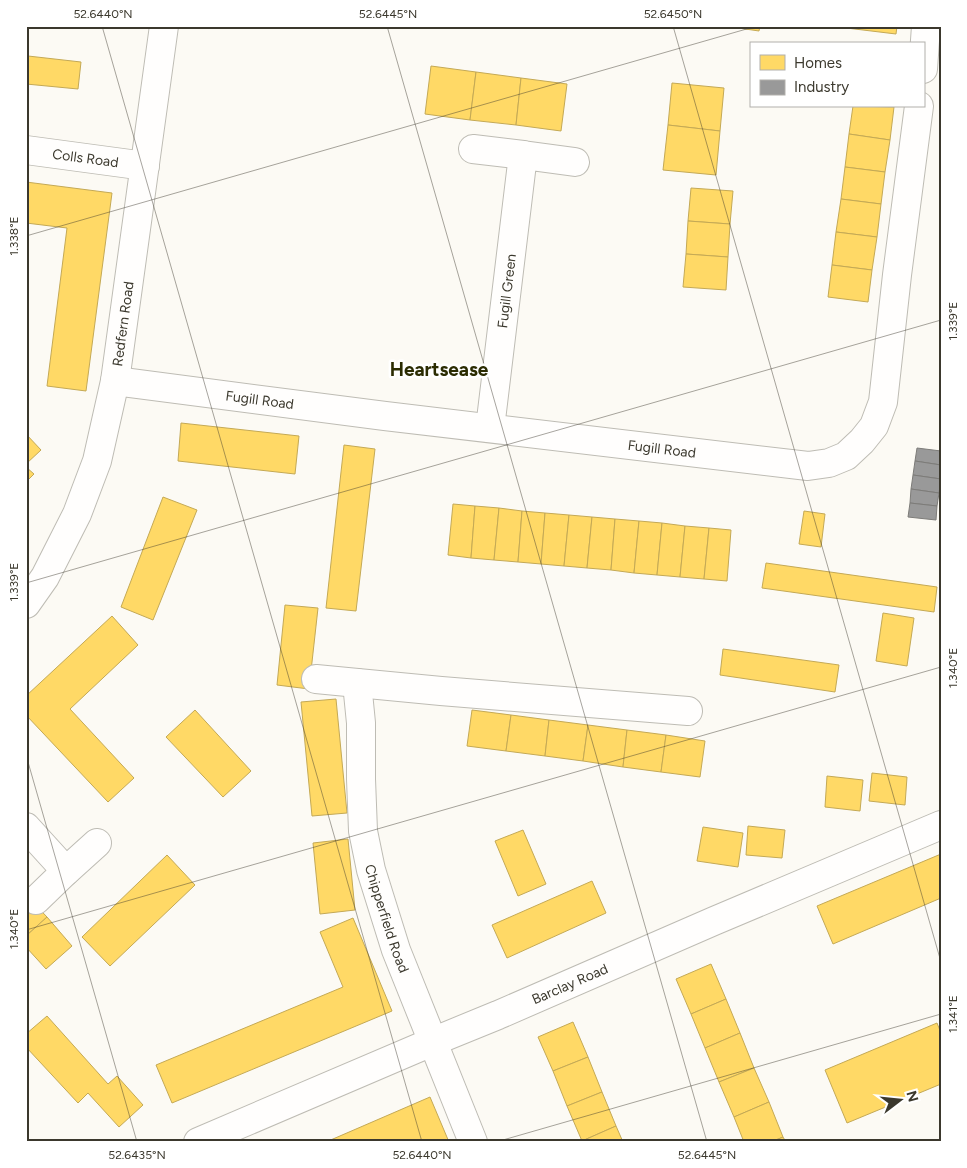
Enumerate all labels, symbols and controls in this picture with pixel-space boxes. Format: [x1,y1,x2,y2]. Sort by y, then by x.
text: 52.6440°N [73,7,133,21]
text: 52.6445°N [359,7,417,21]
text: 52.6450°N [644,7,702,21]
legend [750,42,924,108]
text: Homes [794,54,842,72]
text: Industry [794,78,849,96]
street label: Colls Road [51,145,120,171]
text: 1.338°E [7,216,21,256]
street label: Fugill Green [494,253,520,329]
street label: Redfern Road [109,280,137,367]
text: 1.339°E [946,302,960,340]
district label: Heartsease [390,358,489,381]
street label: Fugill Road [225,387,295,413]
street label: Fugill Road [627,436,697,461]
text: 1.339°E [7,563,21,601]
text: 1.340°E [946,648,960,688]
street label: Chipperfield Road [362,863,413,975]
text: 1.340°E [7,909,21,949]
street label: Barclay Road [529,960,610,1008]
text: 1.341°E [946,995,960,1033]
north arrow [874,1076,924,1126]
text: N [902,1089,922,1104]
text: 52.6435°N [108,1148,166,1162]
text: 52.6440°N [392,1148,452,1162]
text: 52.6445°N [678,1148,736,1162]

